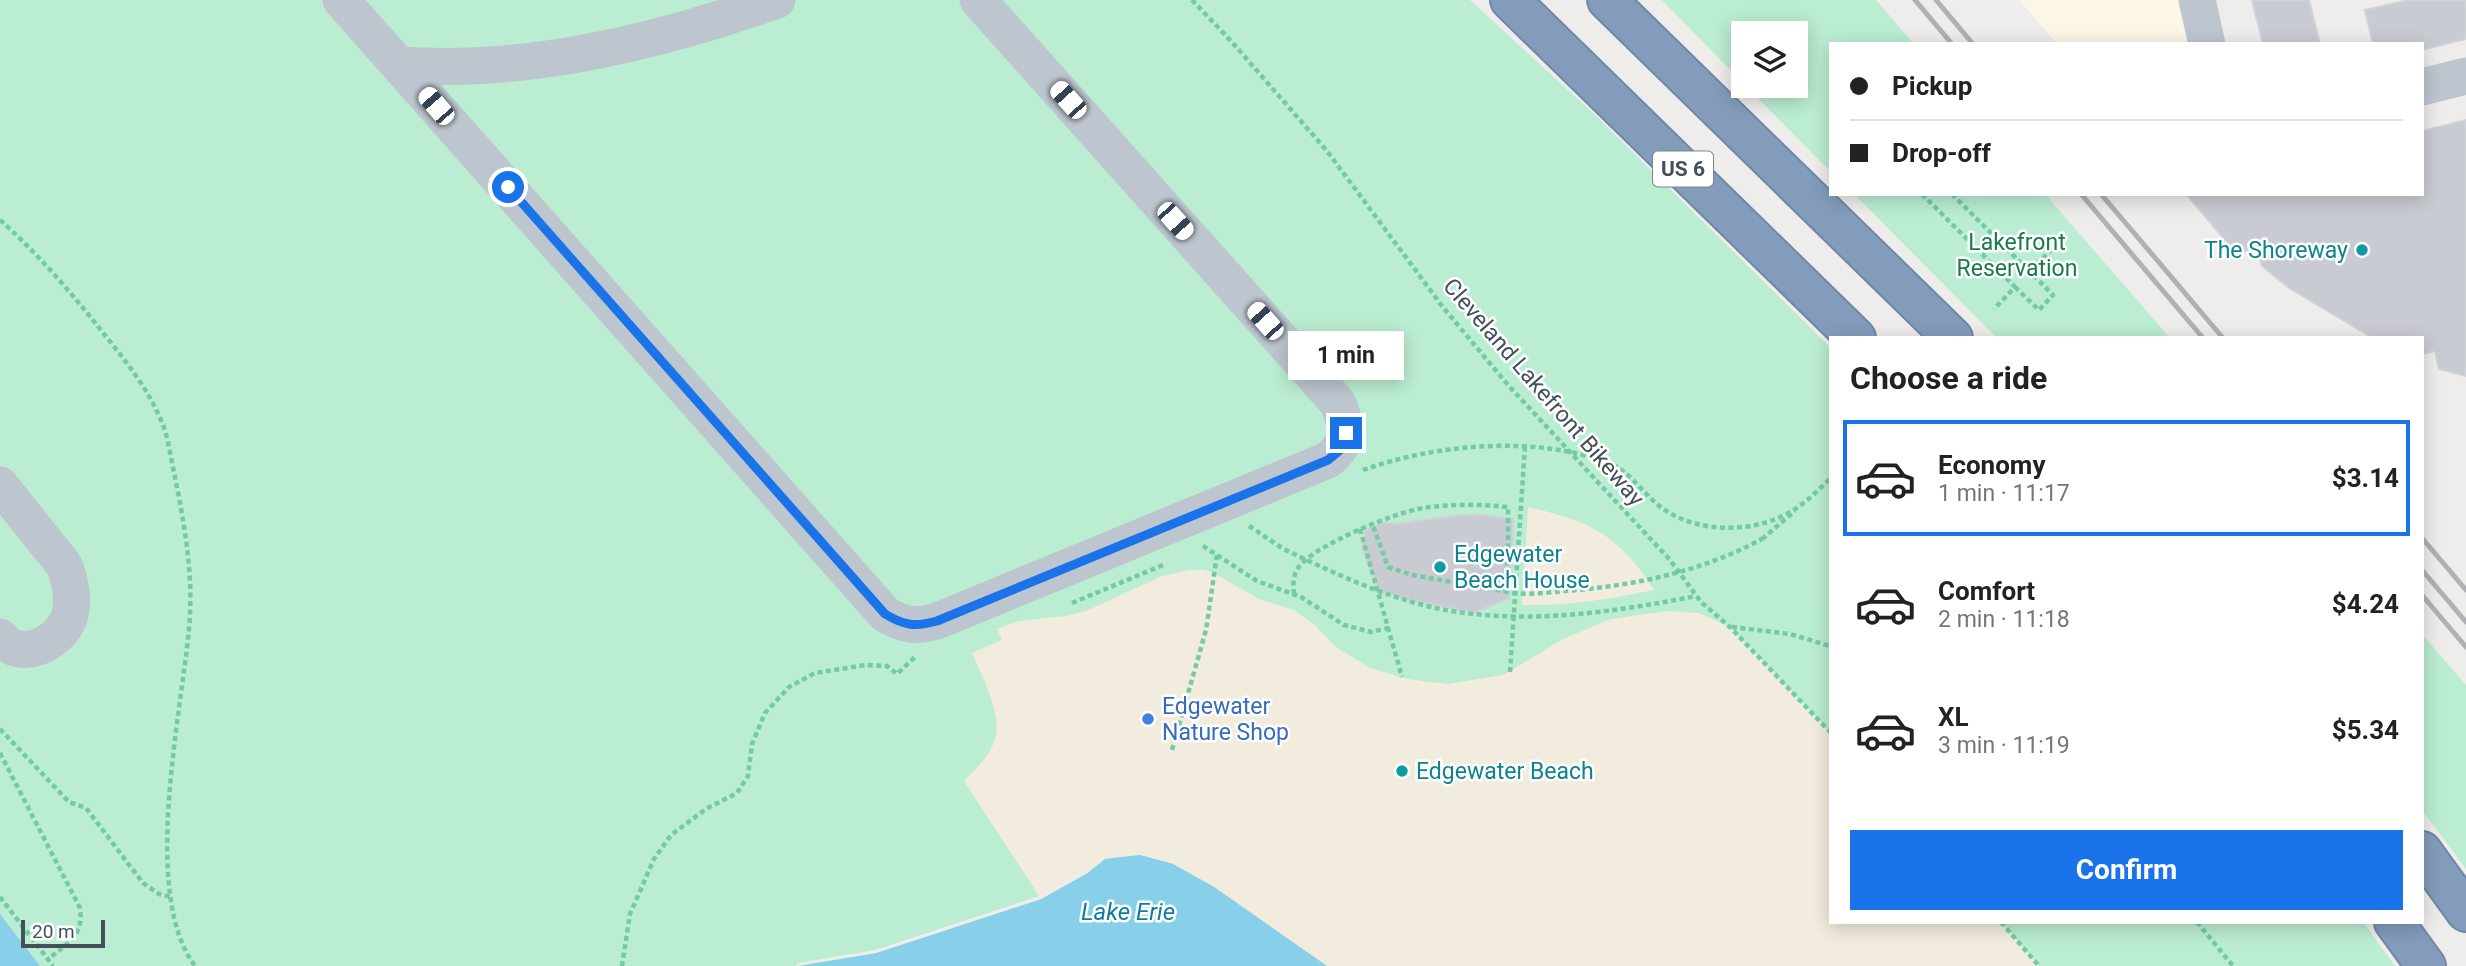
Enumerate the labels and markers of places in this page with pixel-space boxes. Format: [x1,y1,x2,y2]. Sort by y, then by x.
place label: The Shoreway [2204,237,2348,264]
marker: The Shoreway [2354,242,2370,258]
place label: Edgewater Beach House [1454,541,1590,594]
marker: Edgewater Beach House [1432,559,1448,575]
place label: Edgewater Nature Shop [1162,693,1289,746]
marker: Edgewater Nature Shop [1140,711,1156,727]
place label: Edgewater Beach [1416,758,1594,785]
marker: Edgewater Beach [1394,763,1410,779]

